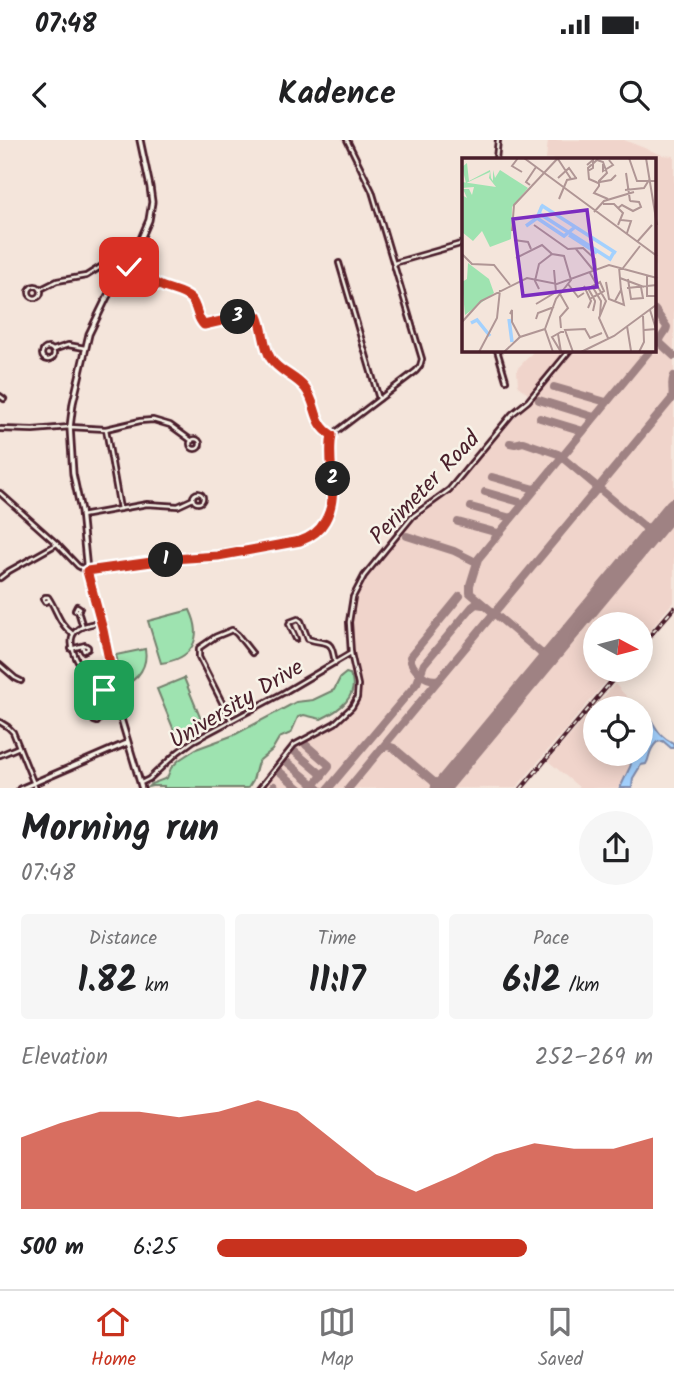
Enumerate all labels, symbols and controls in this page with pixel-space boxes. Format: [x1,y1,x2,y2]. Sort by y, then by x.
text: 07:48 [35,4,97,46]
text: Kadence [278,69,396,120]
icon: back [21,76,59,114]
icon: search [615,76,653,114]
inset map [462,158,656,352]
pin [99,237,159,297]
icon: check [110,248,148,286]
pin: 3 [220,300,256,334]
text: 3 [232,301,243,331]
street label: Perimeter Road [362,423,490,554]
pin: 2 [316,462,350,496]
text: 2 [327,463,338,493]
pin: 1 [148,542,184,578]
text: 1 [163,544,168,574]
north arrow [583,612,653,682]
map controls [583,612,653,766]
street label: University Drive [163,650,311,759]
pin [74,660,134,720]
icon: arrive [85,671,123,709]
button: locate [583,696,653,766]
text: Morning run [21,800,219,860]
button: share [579,811,653,885]
text: 07:48 [21,856,75,892]
text: Distance [89,924,157,954]
text: Time [318,924,356,954]
text: Pace [533,924,569,954]
text: 1.82 [77,954,137,1010]
text: 11:17 [309,954,365,1010]
text: 6:12 [503,954,561,1010]
text: km [137,971,169,1001]
text: /km [561,971,599,1001]
text: Elevation [21,1040,108,1076]
text: 252–269 m [535,1040,653,1076]
text: 500 m [21,1230,84,1266]
text: 6:25 [133,1230,177,1266]
tab: Home [91,1303,136,1375]
tab: Map [318,1303,356,1375]
tab: Saved [538,1303,583,1375]

